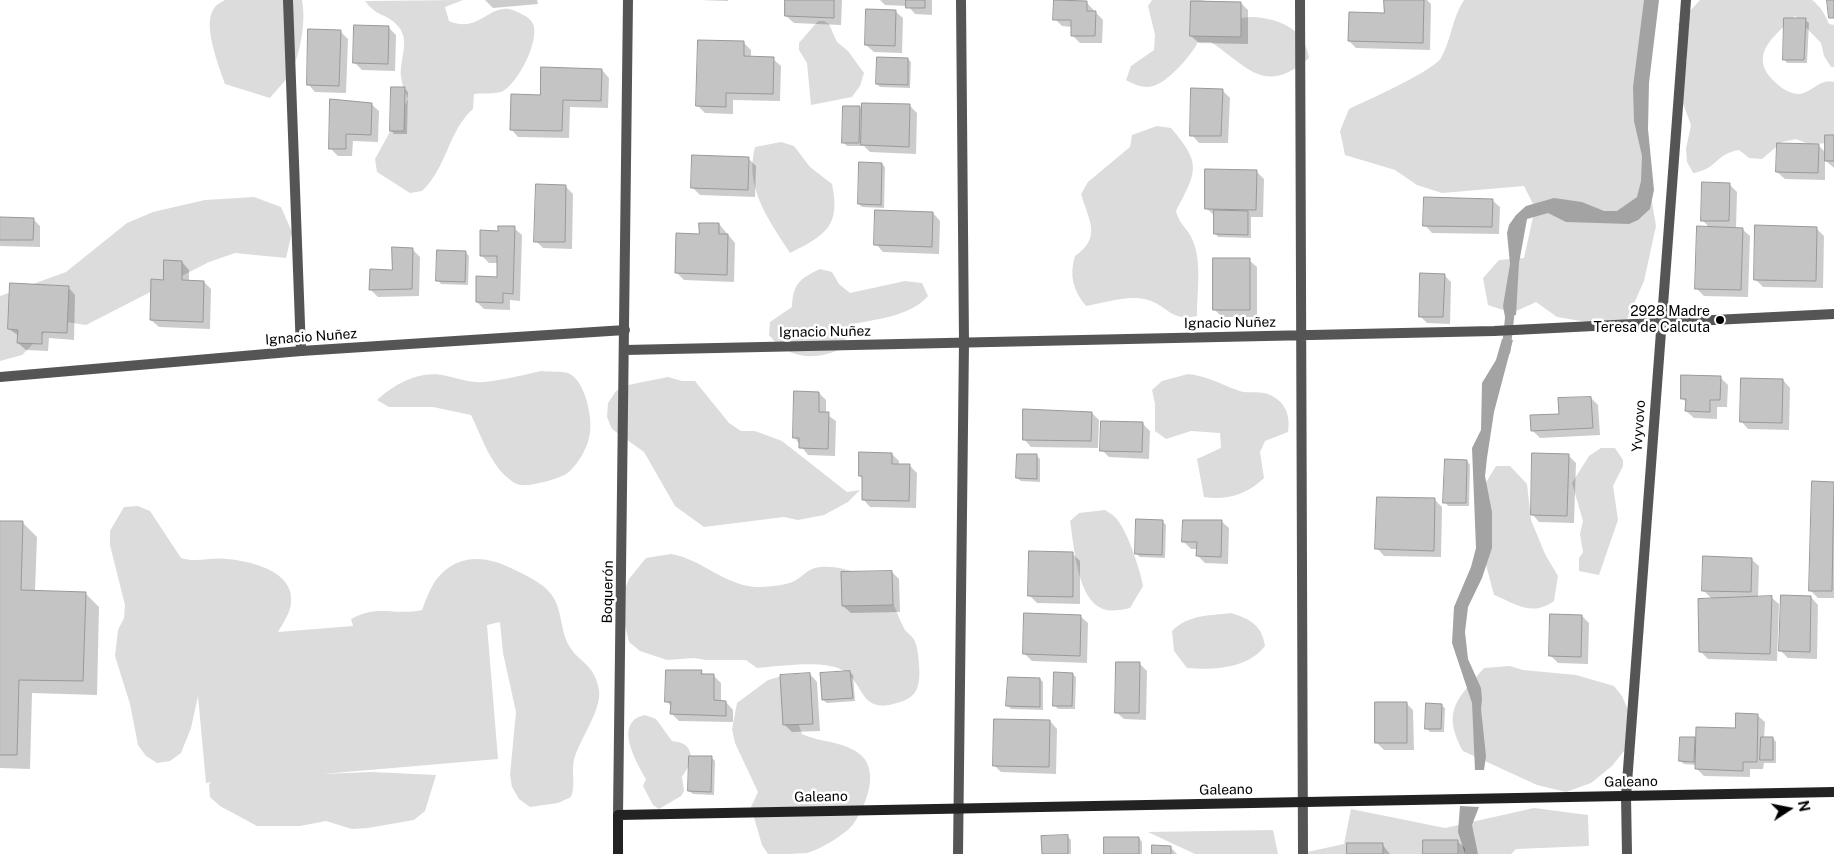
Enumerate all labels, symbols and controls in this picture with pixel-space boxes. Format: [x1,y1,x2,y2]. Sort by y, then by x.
place label: 2928 Madre Teresa de Calcuta [1594,304,1710,336]
street label: Ignacio Nuñez [1184,314,1276,332]
marker: 2928 Madre Teresa de Calcuta [1714,314,1726,326]
street label: Ignacio Nuñez [779,323,871,341]
street label: Ignacio Nuñez [265,325,357,349]
street label: Yvyvovo [1629,399,1649,453]
street label: Boquerón [599,560,617,624]
street label: Galeano [1604,773,1658,791]
street label: Galeano [1199,781,1253,799]
north arrow [1764,784,1814,834]
street label: Galeano [794,788,848,806]
text: N [1795,799,1813,813]

